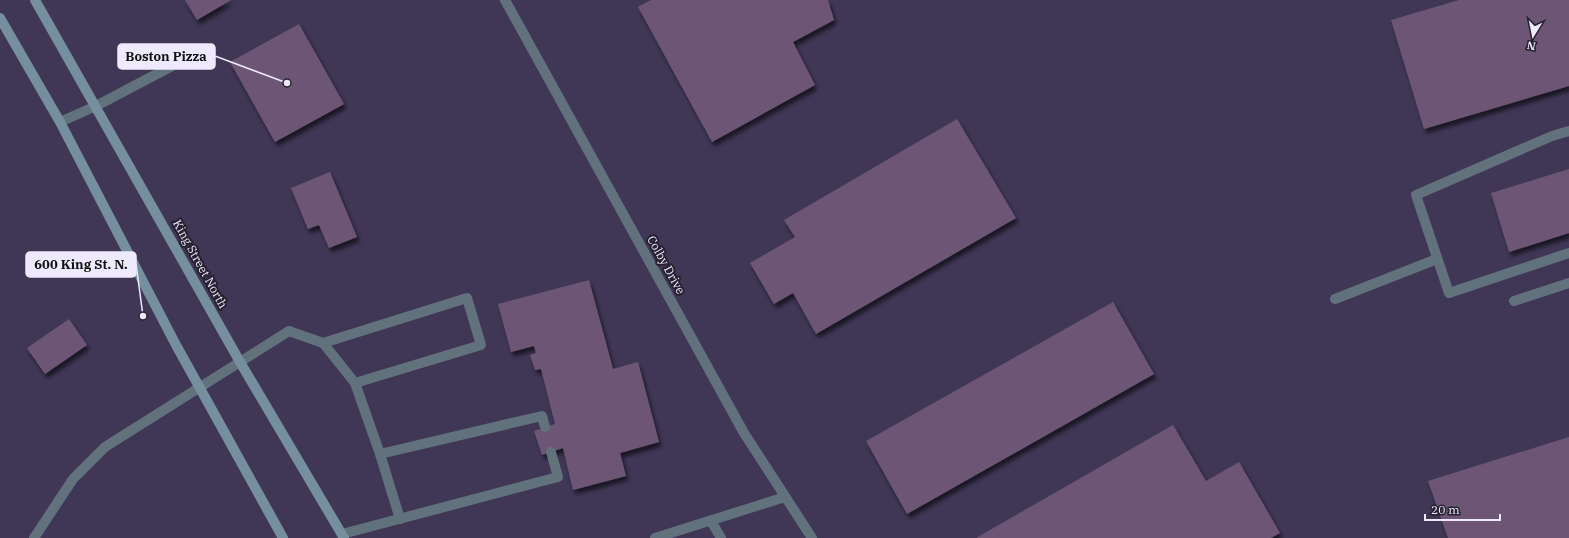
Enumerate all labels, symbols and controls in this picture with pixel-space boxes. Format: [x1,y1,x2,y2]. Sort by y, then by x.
north arrow [1513,16,1553,56]
text: N [1525,38,1537,53]
callout: Boston Pizza [118,44,215,69]
text: Boston Pizza [125,48,207,65]
street label: King Street North [170,217,231,311]
street label: Colby Drive [644,233,689,297]
callout: 600 King St. N. [26,252,136,277]
text: 600 King St. N. [34,256,128,273]
scale bar [1425,496,1500,522]
text: 20 m [1431,502,1460,517]

